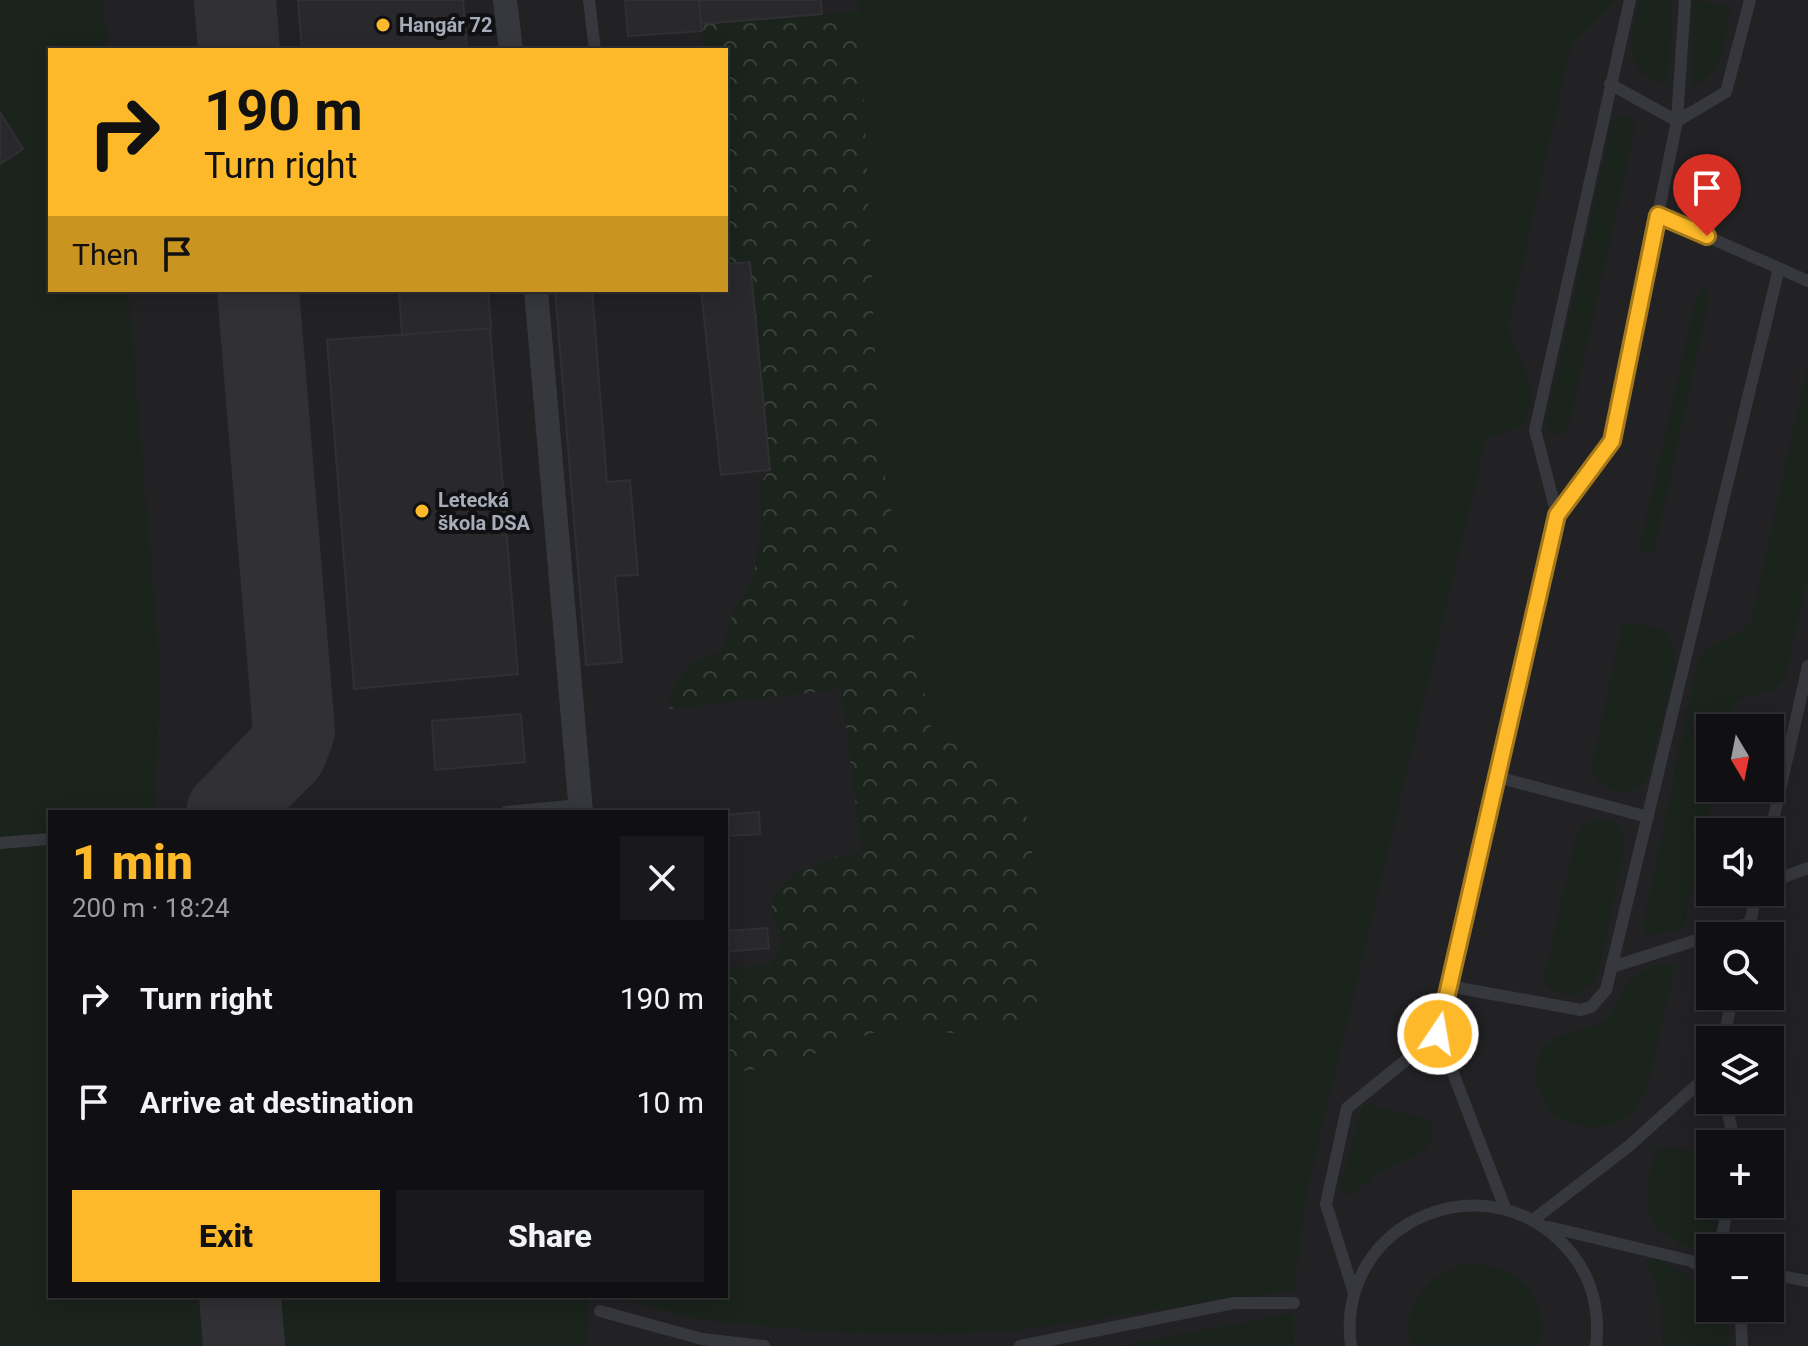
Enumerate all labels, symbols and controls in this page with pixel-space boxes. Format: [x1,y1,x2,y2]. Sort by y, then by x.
place label: Hangár 72 [399,13,492,37]
marker: Hangár 72 [374,16,392,34]
text: 190 m [204,78,363,144]
icon: right [72,80,176,184]
text: Turn right [204,145,357,187]
pin [1673,154,1741,236]
icon: arrive [1685,166,1729,210]
icon: arrive [155,232,199,276]
text: Then [72,237,139,272]
place label: Letecká škola DSA [438,488,531,535]
marker: Letecká škola DSA [413,502,431,520]
north arrow [1696,714,1784,802]
map controls [1696,714,1784,1322]
button: sound [1696,818,1784,906]
text: 1 min [72,834,193,891]
button: close [620,836,704,920]
text: 200 m · 18:24 [72,893,230,923]
button: search [1696,922,1784,1010]
icon: right [72,976,116,1020]
text: Turn right [140,981,273,1016]
text: 190 m [620,981,704,1016]
position arrow [1396,992,1480,1076]
button: layers [1696,1026,1784,1114]
icon: arrive [72,1080,116,1124]
text: Arrive at destination [140,1085,414,1120]
text: 10 m [637,1085,704,1120]
button: + [1696,1130,1784,1218]
button: Exit [72,1190,380,1282]
button: Share [396,1190,704,1282]
button: − [1696,1234,1784,1322]

